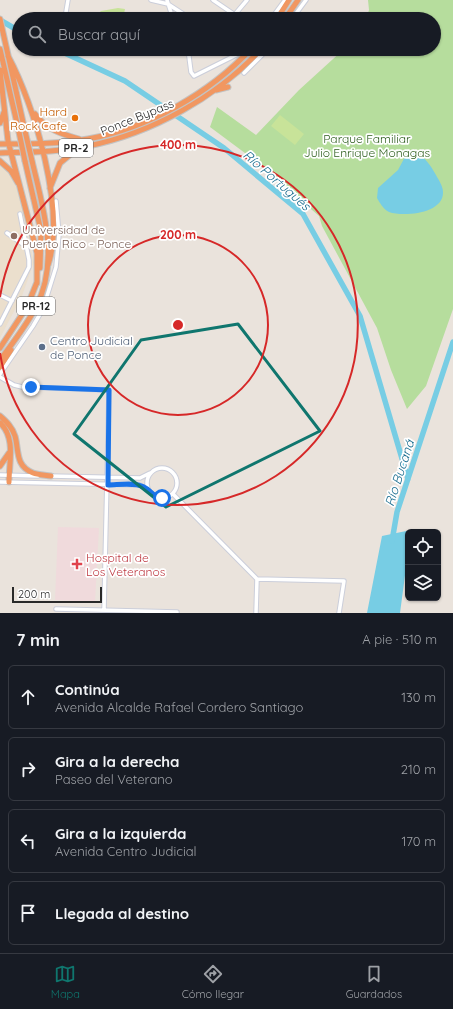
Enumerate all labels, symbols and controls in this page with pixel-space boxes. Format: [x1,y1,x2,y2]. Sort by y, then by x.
search box [12,12,441,56]
icon: search [26,23,48,45]
text: Buscar aquí [58,25,140,44]
street label: Ponce Bypass [98,95,176,139]
place label: Hard Rock Cafe [10,104,67,133]
marker: Hard Rock Cafe [70,113,80,123]
park label: Parque Familiar Julio Enrique Monagas [304,131,431,160]
text: 400 m [160,137,196,152]
road number: PR-2 [59,139,93,157]
water label: Río Portugués [240,146,315,214]
place label: Universidad de Puerto Rico - Ponce [22,222,132,251]
text: 200 m [160,227,196,242]
marker: Universidad de Puerto Rico - Ponce [9,231,19,241]
road number: PR-12 [17,297,55,315]
centre of rings [171,318,185,332]
place label: Centro Judicial de Ponce [50,333,133,362]
marker: Centro Judicial de Ponce [37,342,47,352]
route end [22,378,40,396]
water label: Río Bucaná [381,437,418,508]
route start [153,489,171,507]
map controls [405,529,441,601]
button: locate [405,529,441,565]
place label: Hospital de Los Veteranos [86,550,166,579]
marker: Hospital de Los Veteranos [71,558,83,570]
button: layers [405,565,441,601]
scale bar [12,585,102,604]
text: 200 m [18,587,50,601]
text: 7 min [16,629,60,650]
text: A pie · 510 m [362,631,437,647]
text: Continúa [55,680,120,699]
icon: ahead [17,686,39,708]
text: 130 m [401,689,436,705]
text: Avenida Alcalde Rafael Cordero Santiago [55,699,303,715]
text: Gira a la derecha [55,752,180,771]
icon: right [17,758,39,780]
text: 210 m [401,761,436,777]
text: Paseo del Veterano [55,771,173,787]
text: Gira a la izquierda [55,824,187,843]
icon: left [17,830,39,852]
text: 170 m [401,833,436,849]
text: Avenida Centro Judicial [55,843,197,859]
icon: arrive [17,902,39,924]
text: Llegada al destino [55,904,189,923]
tab: Mapa [51,963,80,1001]
tab: Cómo llegar [182,963,244,1001]
tab: Guardados [346,963,402,1001]

